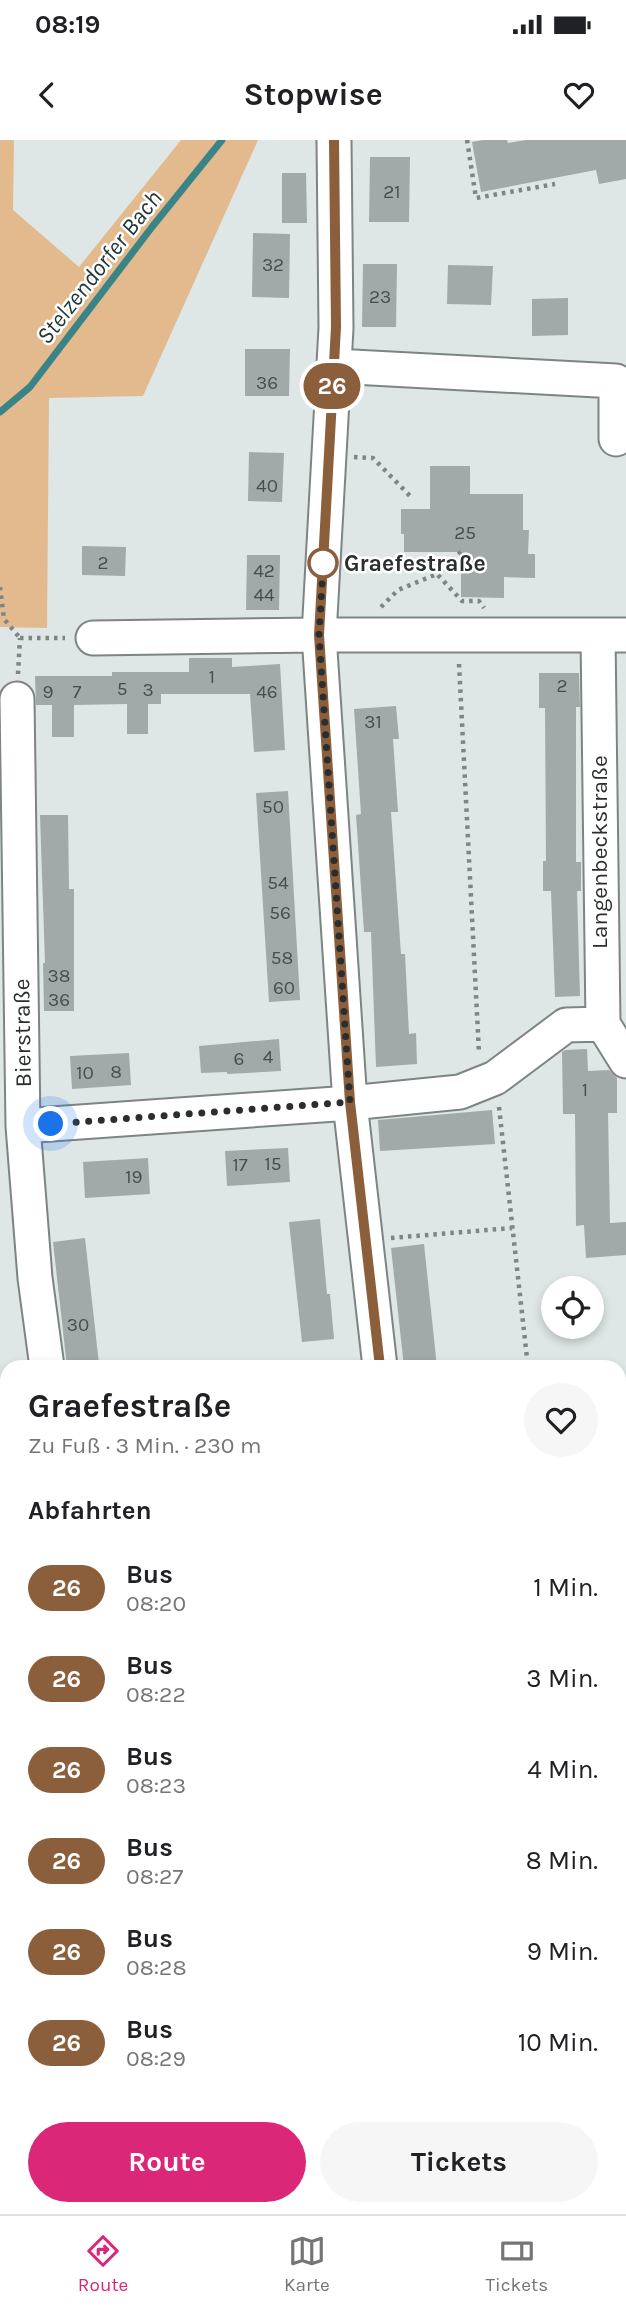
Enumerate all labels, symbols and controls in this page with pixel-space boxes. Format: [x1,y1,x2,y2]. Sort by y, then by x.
text: 08:19 [35,9,100,40]
icon: back [28,76,66,114]
text: Stopwise [243,76,383,113]
icon: heart [560,76,598,114]
house number: 21 [383,181,401,203]
water label: Stelzendorfer Bach [30,185,168,349]
house number: 32 [262,254,284,276]
house number: 23 [369,286,391,308]
line badge: 26 [300,363,364,409]
house number: 36 [256,372,278,394]
text: 26 [317,372,347,400]
house number: 40 [256,475,278,497]
house number: 25 [454,522,476,544]
marker: Graefestraße [308,548,338,578]
place label: Graefestraße [344,550,486,577]
house number: 2 [97,552,109,574]
house number: 42 [253,560,275,582]
house number: 44 [253,584,275,606]
house number: 1 [209,666,215,688]
house number: 2 [556,675,568,697]
house number: 5 [117,678,127,700]
house number: 3 [142,679,154,701]
house number: 9 [42,681,54,703]
house number: 7 [73,681,82,703]
house number: 46 [256,681,278,703]
house number: 31 [364,711,382,733]
street label: Langenbeckstraße [586,755,613,949]
house number: 50 [262,796,284,818]
house number: 54 [267,872,289,894]
house number: 56 [269,902,291,924]
house number: 58 [271,947,293,969]
house number: 38 [48,965,70,987]
house number: 60 [273,977,295,999]
street label: Bierstraße [8,978,37,1088]
house number: 36 [48,989,70,1011]
house number: 4 [263,1046,274,1068]
house number: 6 [234,1048,244,1070]
house number: 8 [110,1061,122,1083]
house number: 10 [76,1062,94,1084]
house number: 1 [582,1079,588,1101]
your location [33,1106,68,1141]
house number: 15 [264,1153,282,1175]
house number: 17 [232,1154,248,1176]
house number: 19 [125,1166,143,1188]
map controls [541,1276,604,1339]
button: locate [541,1276,604,1339]
house number: 30 [67,1314,89,1336]
button: heart [524,1383,598,1457]
text: Graefestraße [28,1387,231,1425]
text: Zu Fuß · 3 Min. · 230 m [28,1432,262,1459]
text: Abfahrten [28,1495,152,1526]
text: Bus [126,1559,173,1590]
text: 1 Min. [533,1572,598,1603]
text: 26 [52,1574,81,1602]
text: 08:20 [126,1590,186,1617]
text: Bus [126,1650,173,1681]
text: 3 Min. [526,1663,598,1694]
text: 26 [52,1665,81,1693]
text: 08:22 [126,1681,186,1708]
text: Bus [126,1741,173,1772]
text: 4 Min. [527,1754,598,1785]
text: 26 [52,1756,81,1784]
text: 08:23 [126,1772,186,1799]
text: Bus [126,1832,173,1863]
text: 8 Min. [526,1845,598,1876]
text: 26 [52,1847,81,1875]
text: 08:27 [126,1863,183,1890]
text: Bus [126,1923,173,1954]
text: 9 Min. [527,1936,598,1967]
text: 26 [52,1938,81,1966]
text: 08:28 [126,1954,187,1981]
text: Bus [126,2014,173,2045]
text: 10 Min. [518,2027,598,2058]
text: 26 [52,2029,81,2057]
text: 08:29 [126,2045,186,2072]
button: Route [28,2122,306,2202]
button: Tickets [320,2122,598,2202]
tab: Route [78,2232,128,2296]
tab: Karte [284,2232,330,2296]
tab: Tickets [486,2232,548,2296]

